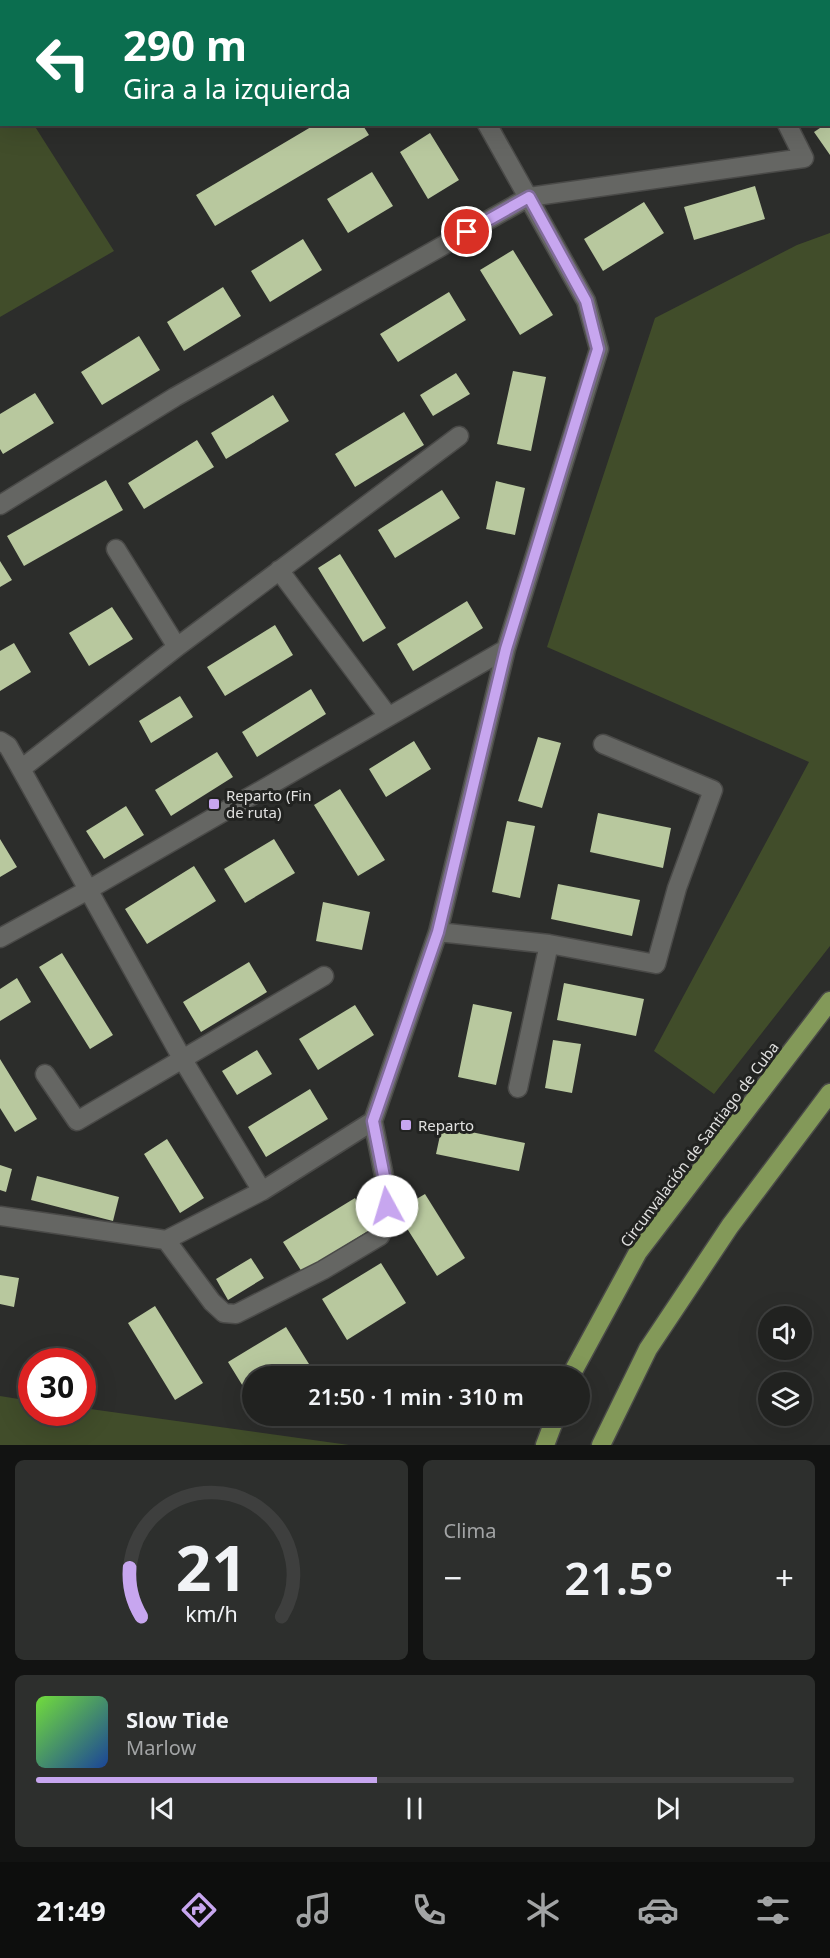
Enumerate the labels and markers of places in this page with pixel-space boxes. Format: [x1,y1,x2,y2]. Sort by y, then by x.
pin [441,206,492,257]
place label: Reparto (Fin de ruta) [226,785,311,822]
marker: Reparto (Fin de ruta) [207,797,221,811]
place label: Reparto [418,1115,474,1135]
marker: Reparto [399,1118,413,1132]

